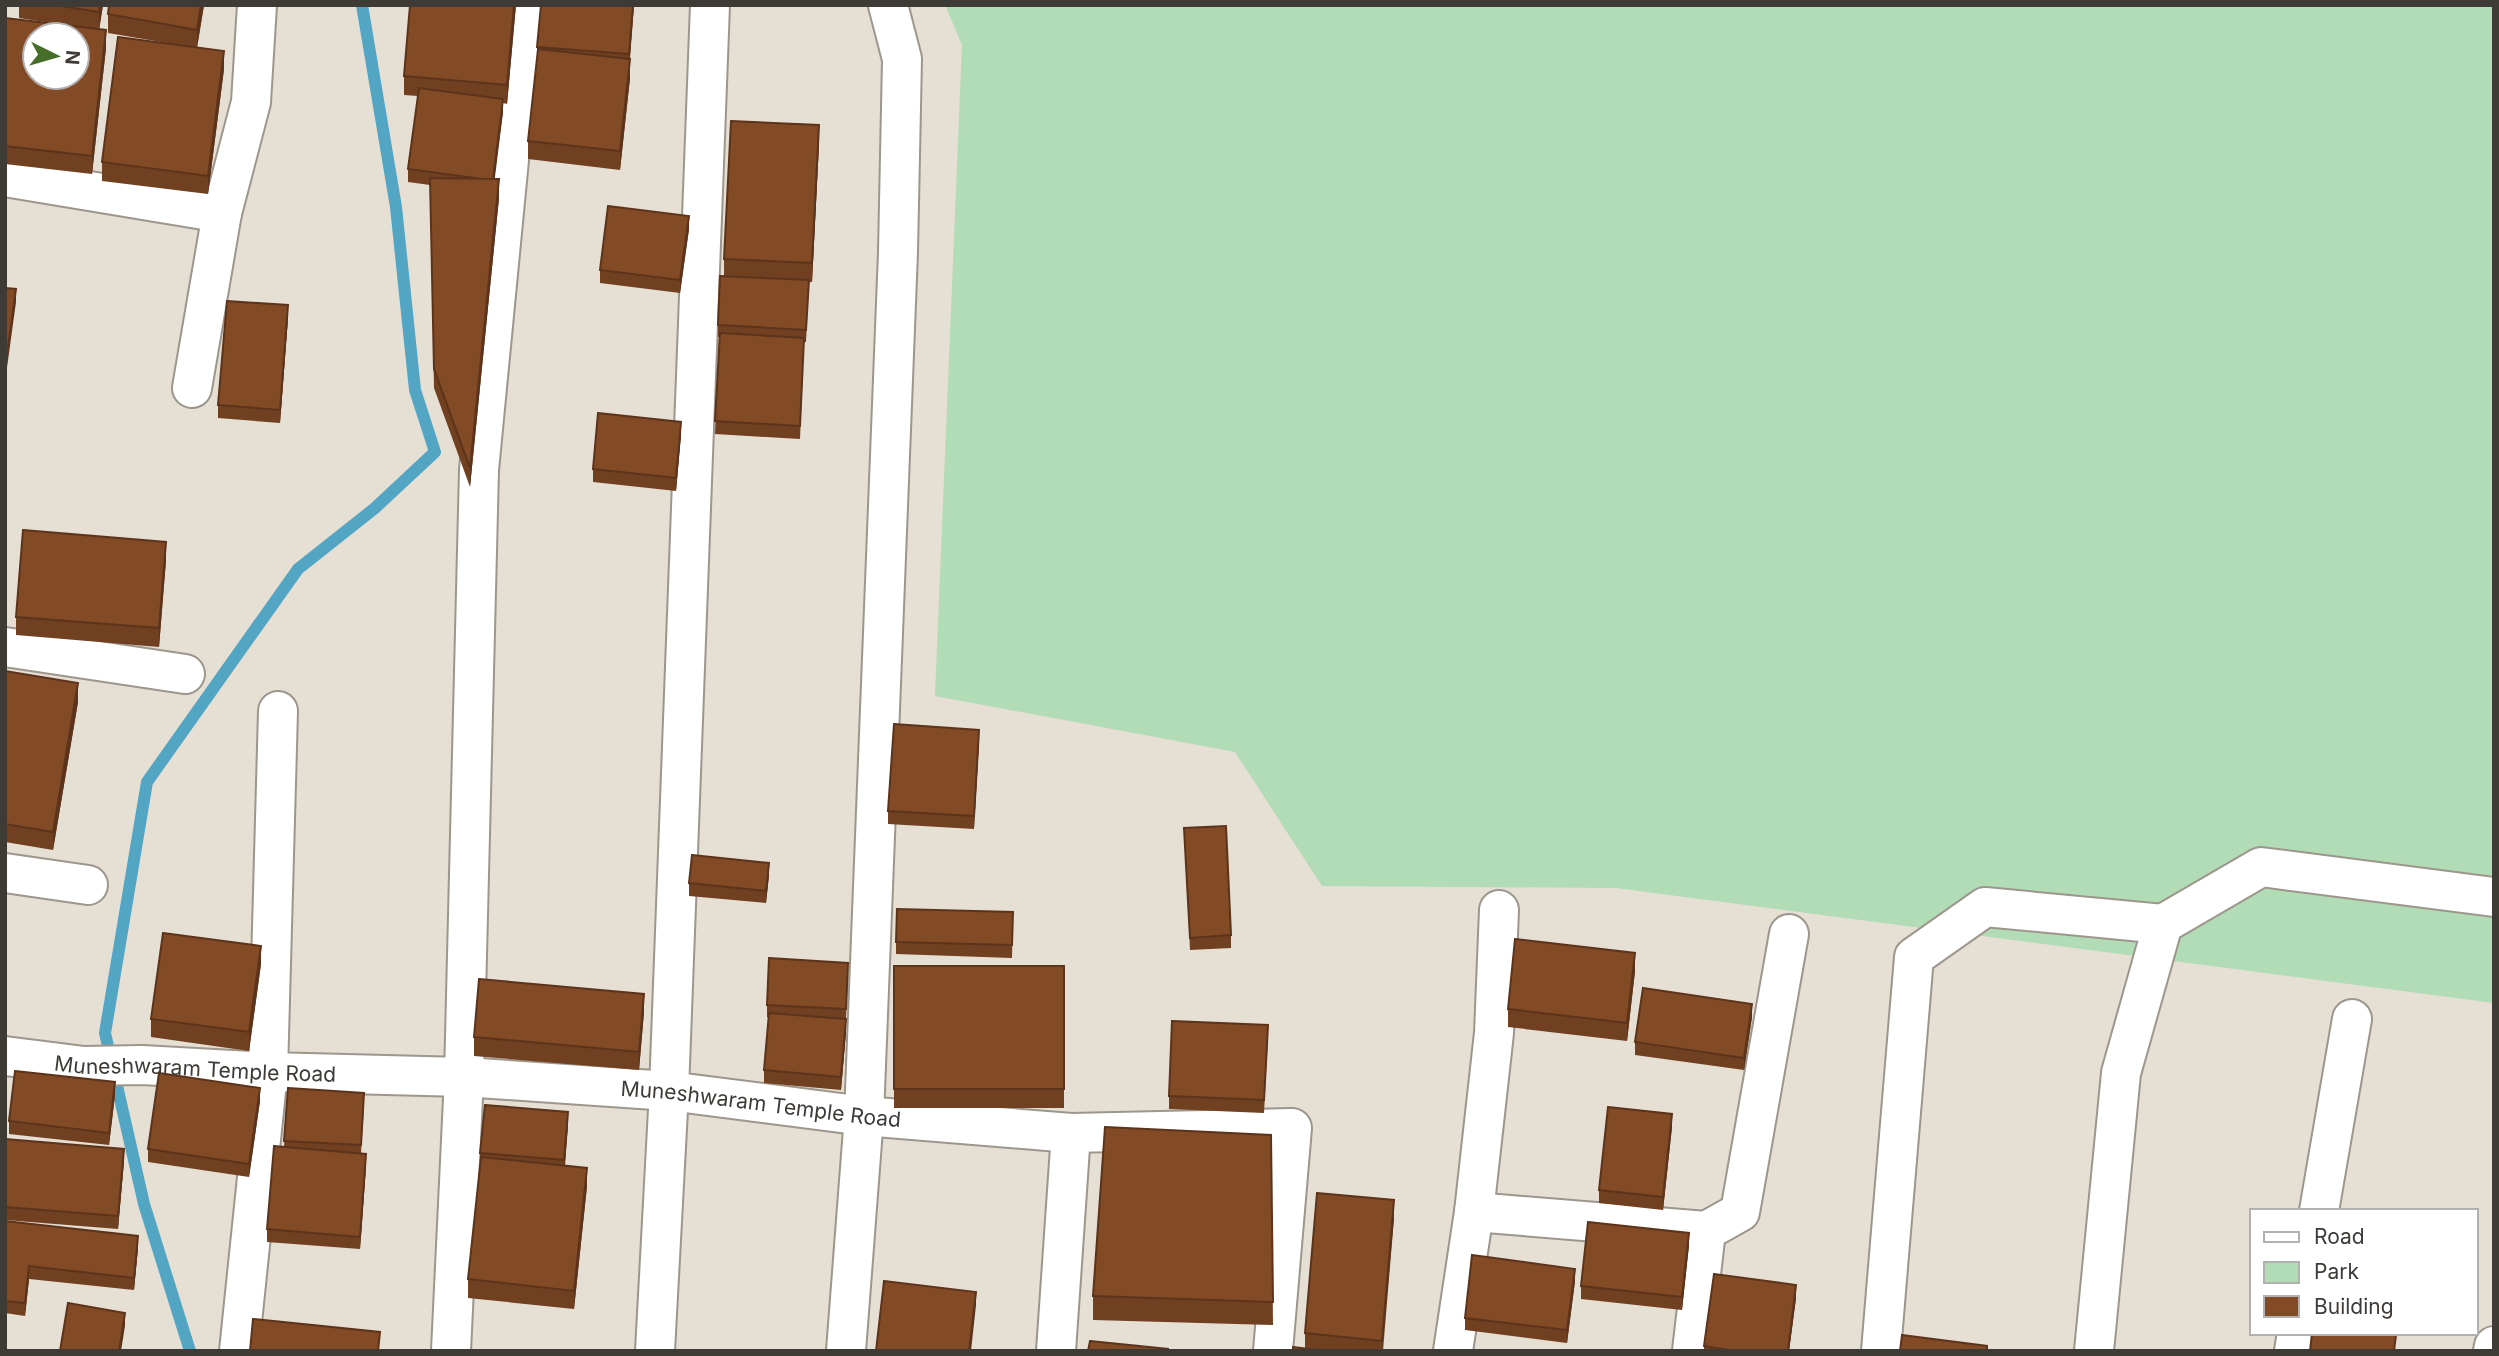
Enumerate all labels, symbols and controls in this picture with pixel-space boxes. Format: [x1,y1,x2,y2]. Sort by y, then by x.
north arrow [21,21,91,91]
text: N [60,49,85,66]
street label: Muneshwaram Temple Road [53,1050,336,1086]
street label: Muneshwaram Temple Road [620,1075,902,1131]
legend [2250,1209,2478,1335]
text: Road [2314,1224,2365,1249]
text: Park [2314,1259,2359,1284]
text: Building [2314,1294,2394,1319]

